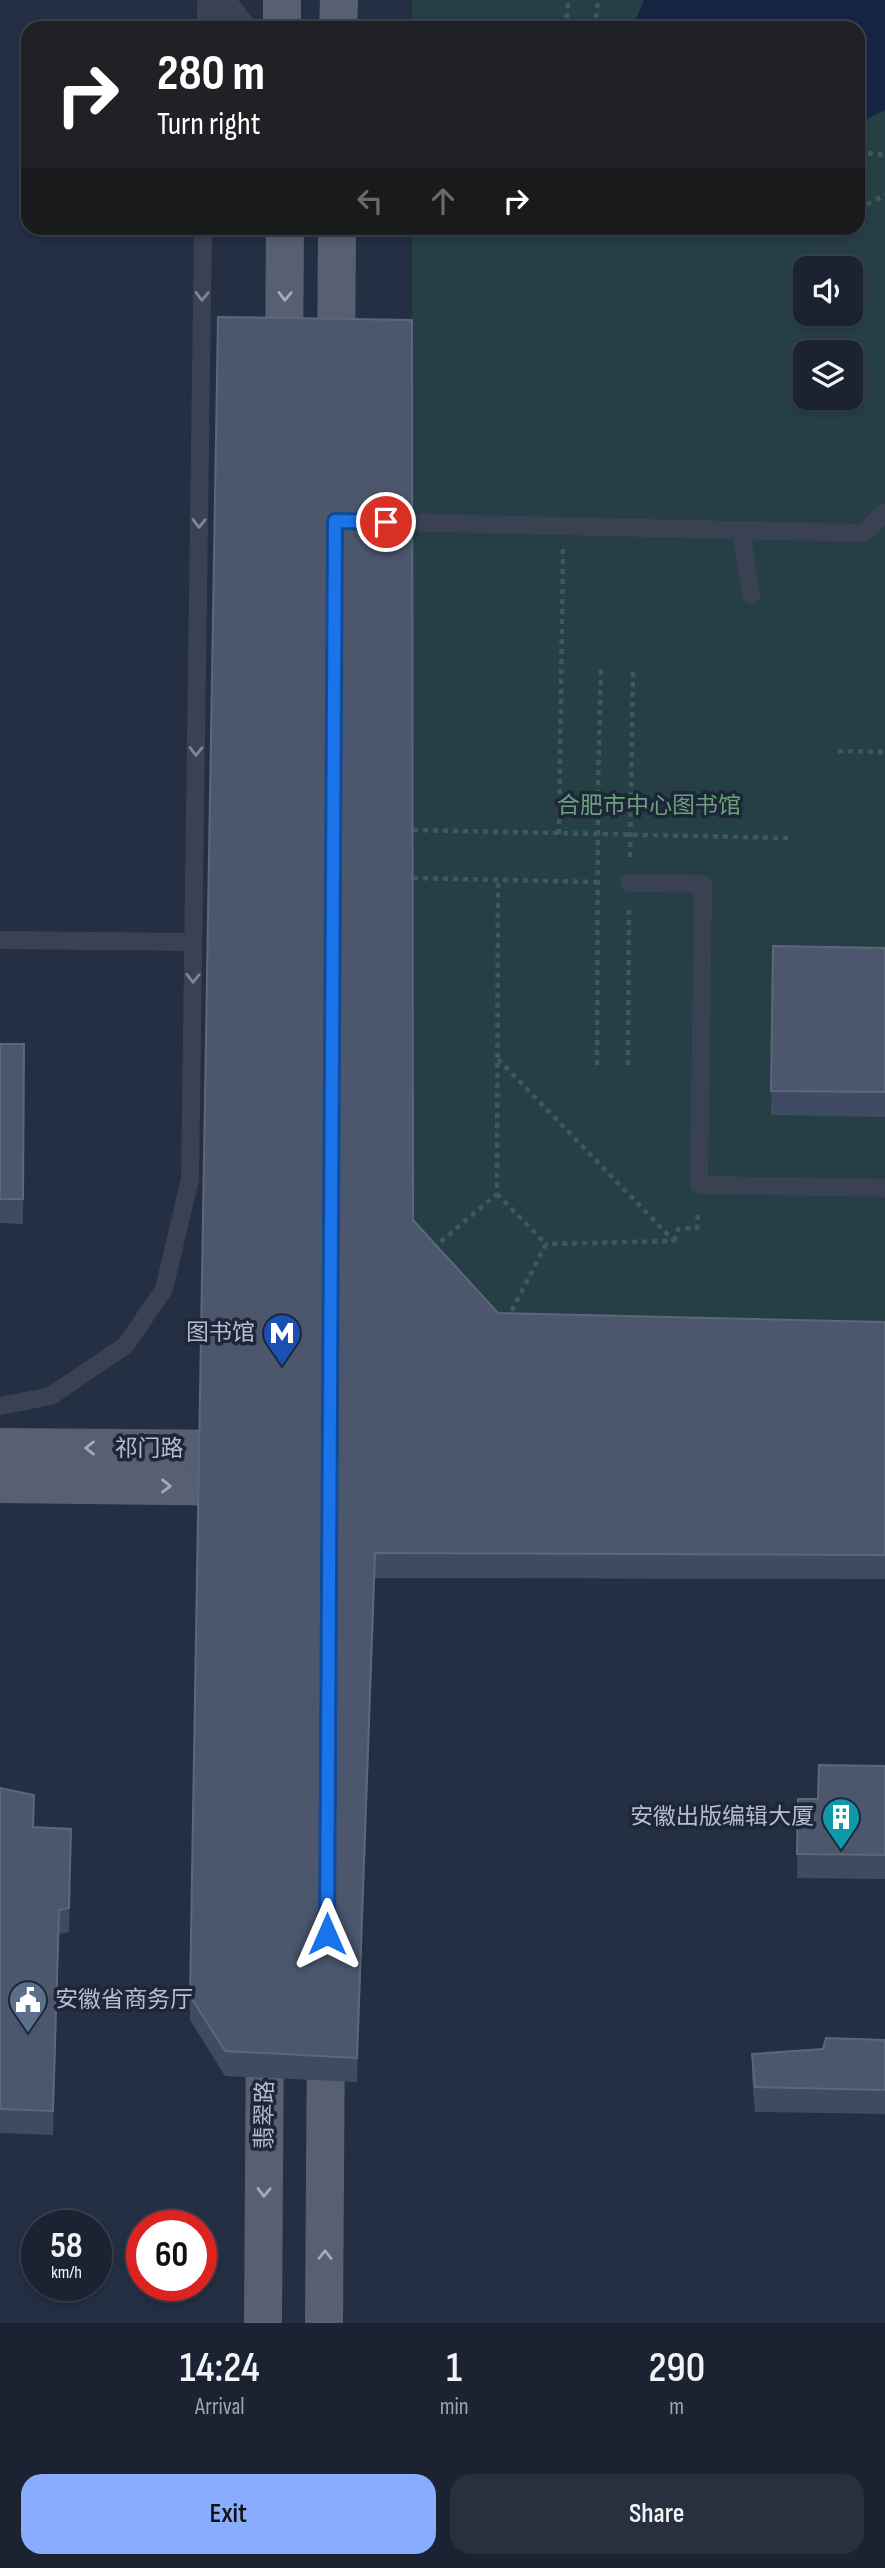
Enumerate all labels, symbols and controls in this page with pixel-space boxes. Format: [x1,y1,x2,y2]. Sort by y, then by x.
text: 280 m [157,45,265,104]
icon: right [42,49,133,140]
text: Turn right [157,105,261,144]
icon: left [351,182,389,220]
icon: ahead [424,182,462,220]
icon: right [497,182,535,220]
map controls [793,256,863,410]
button: sound [793,256,863,326]
one-way arrow [194,291,210,301]
one-way arrow [277,291,293,301]
button: layers [793,340,863,410]
pin [356,492,416,552]
icon: arrive [367,503,405,541]
one-way arrow [191,518,207,529]
one-way arrow [188,746,204,756]
park label: 合肥市中心图书馆 [557,792,741,820]
one-way arrow [185,973,200,984]
metro station icon: 图书馆 [261,1312,303,1367]
place label: 图书馆 [186,1319,255,1347]
street label: 祁门路 [115,1435,184,1463]
one-way arrow [84,1440,95,1456]
one-way arrow [161,1478,172,1494]
building icon: 安徽出版编辑大厦 [820,1796,862,1851]
place label: 安徽出版编辑大厦 [630,1803,814,1831]
position arrow [290,1897,364,1971]
public building icon: 安徽省商务厅 [7,1979,49,2034]
place label: 安徽省商务厅 [55,1986,193,2014]
street label: 翡翠路 [250,2080,280,2150]
one-way arrow [256,2187,272,2198]
speed limit sign: 60 [126,2210,217,2301]
text: 58 [51,2225,82,2268]
one-way arrow [317,2249,333,2260]
text: km/h [51,2262,82,2283]
text: 14:24 [180,2343,260,2394]
text: 1 [446,2343,462,2394]
text: 290 [648,2343,705,2394]
text: Arrival [195,2393,245,2421]
text: min [440,2393,469,2421]
text: m [669,2393,684,2421]
button: Exit [21,2474,436,2554]
button: Share [450,2474,864,2554]

